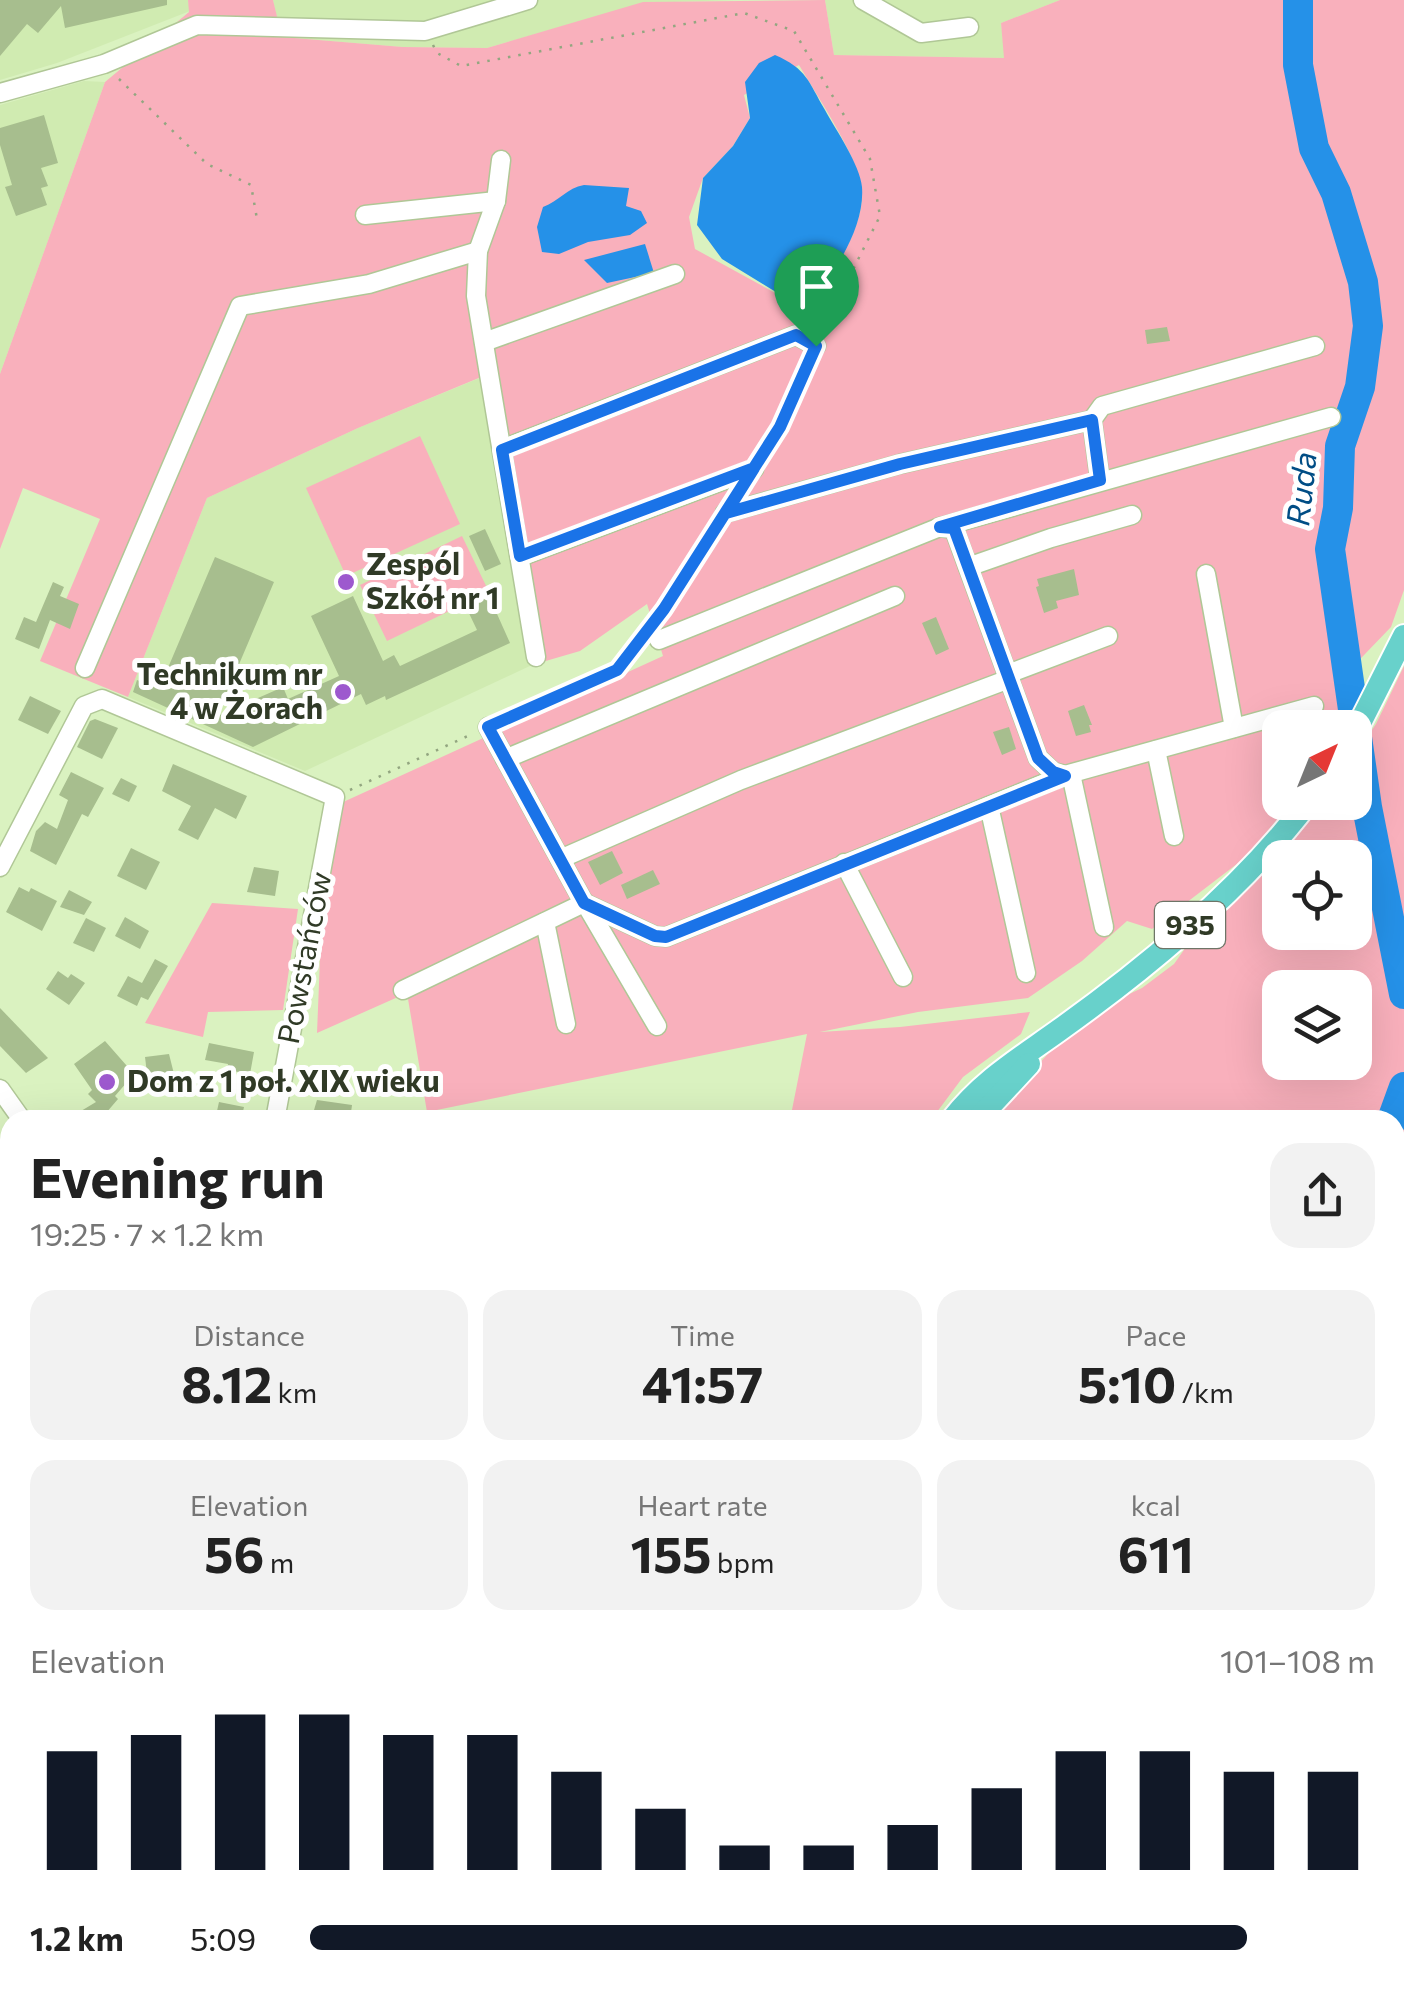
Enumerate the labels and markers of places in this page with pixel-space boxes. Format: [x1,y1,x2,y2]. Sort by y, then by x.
pin [774,244,859,347]
place label: Zespól Szkół nr 1 [366,544,499,615]
marker: Zespól Szkół nr 1 [335,571,357,593]
place label: Technikum nr 4 w Żorach [136,654,323,725]
marker: Technikum nr 4 w Żorach [332,681,354,703]
place label: Dom z 1 poł. XIX wieku [127,1061,440,1098]
marker: Dom z 1 poł. XIX wieku [96,1071,118,1093]

